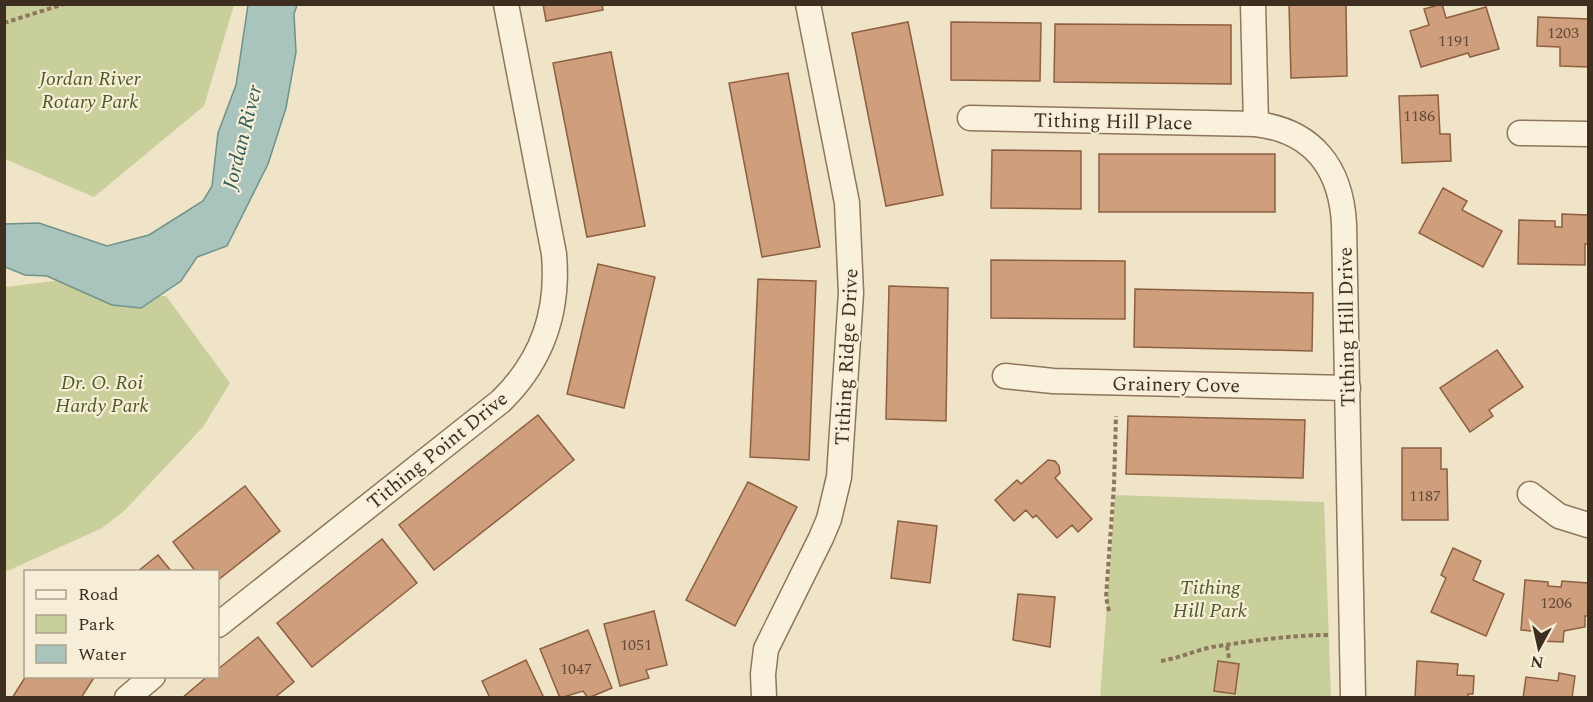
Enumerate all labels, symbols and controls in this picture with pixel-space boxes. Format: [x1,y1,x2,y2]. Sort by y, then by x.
house number: 1203 [1547,21,1579,45]
house number: 1191 [1438,29,1470,53]
park label: Jordan River Rotary Park [37,64,142,117]
water label: Jordan River [214,81,272,195]
house number: 1186 [1403,104,1435,128]
street label: Tithing Hill Place [1033,106,1193,138]
street label: Tithing Hill Drive [1331,247,1363,407]
street label: Tithing Ridge Drive [827,268,867,446]
park label: Dr. O. Roi Hardy Park [55,368,150,421]
street label: Grainery Cove [1112,369,1240,401]
street label: Tithing Point Drive [360,384,515,517]
house number: 1187 [1409,484,1441,508]
legend [24,570,219,678]
park label: Tithing Hill Park [1173,573,1248,626]
text: Road [78,581,119,608]
house number: 1206 [1540,591,1572,615]
text: Park [78,611,115,638]
north arrow [1509,618,1569,678]
house number: 1051 [620,633,652,657]
text: Water [78,641,126,668]
text: N [1529,649,1545,675]
house number: 1047 [560,657,592,681]

